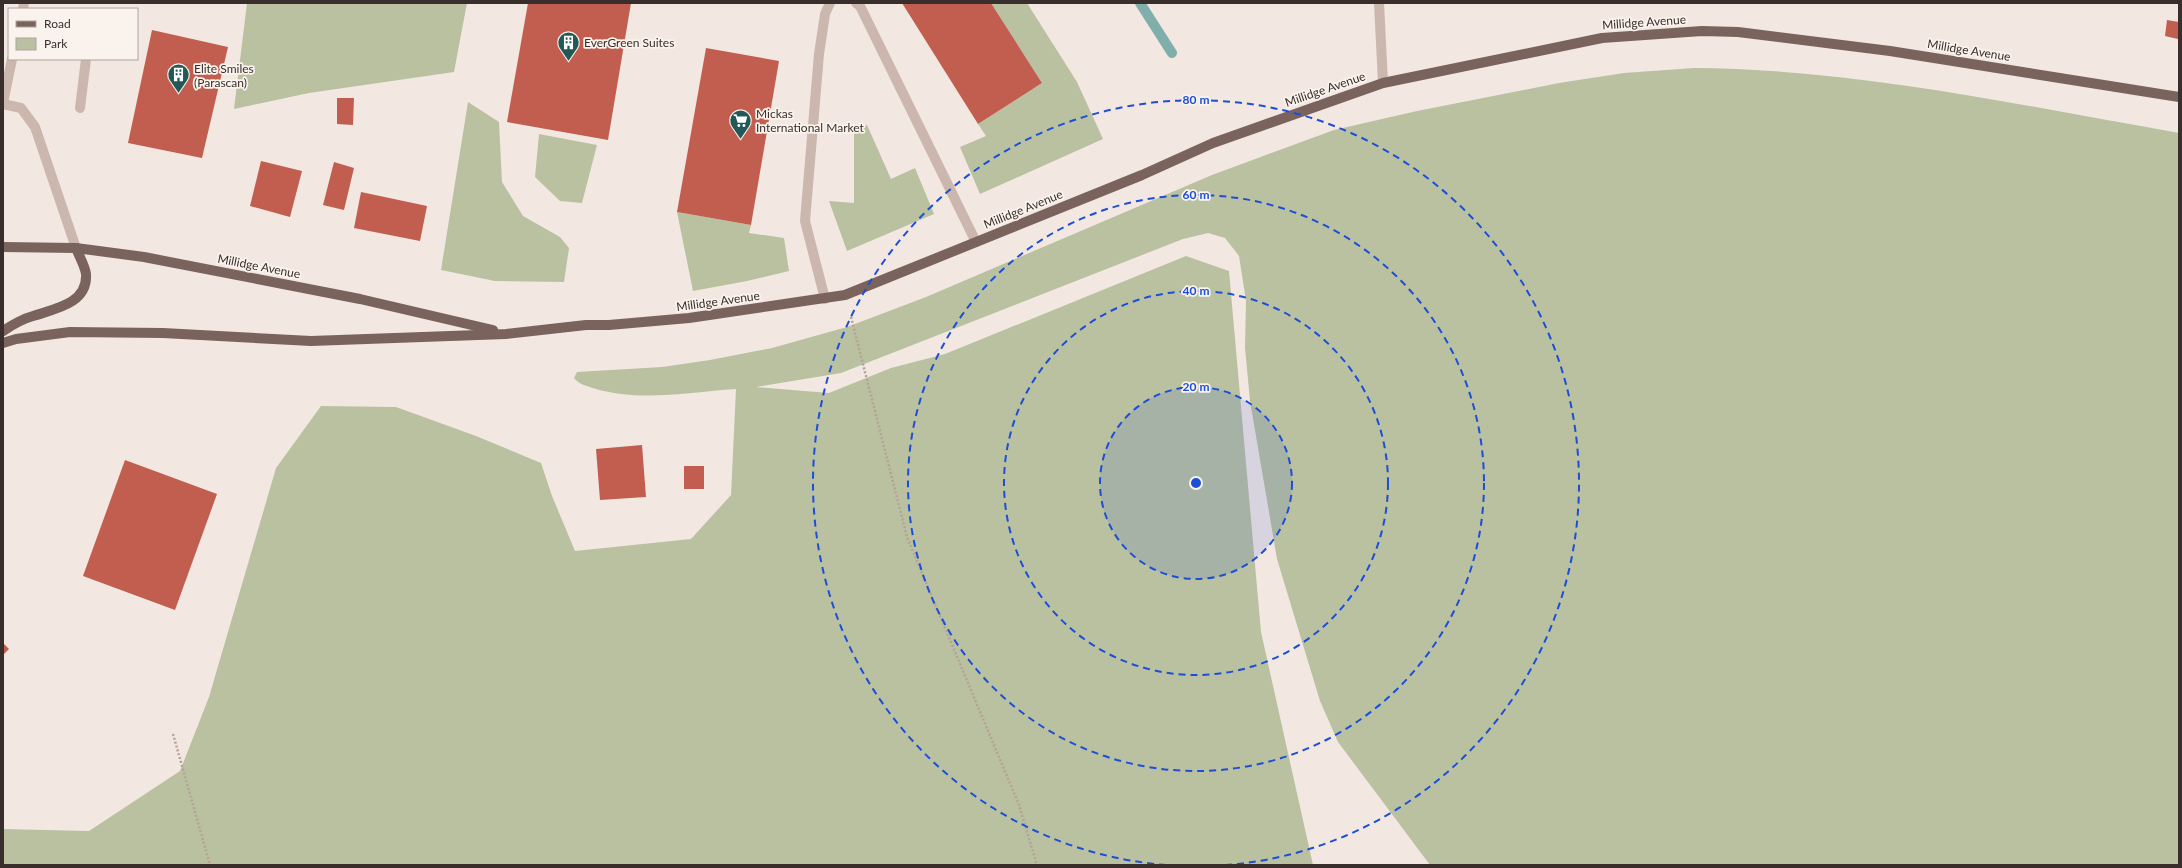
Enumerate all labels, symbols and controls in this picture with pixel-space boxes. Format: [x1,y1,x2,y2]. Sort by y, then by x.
legend [8,8,138,60]
street label: Millidge Avenue [1602,12,1686,32]
text: Road [44,16,71,31]
building icon: EverGreen Suites [556,29,582,62]
place label: EverGreen Suites [584,35,674,50]
text: Park [44,36,68,51]
street label: Millidge Avenue [1926,36,2012,64]
place label: Elite Smiles (Parascan) [194,61,254,90]
building icon: Elite Smiles (Parascan) [165,62,191,95]
street label: Millidge Avenue [1283,68,1367,110]
text: 80 m [1183,92,1209,107]
place label: Mickas International Market [756,106,865,135]
supermarket icon: Mickas International Market [727,107,753,140]
street label: Millidge Avenue [981,186,1065,232]
text: 60 m [1183,187,1209,202]
street label: Millidge Avenue [216,251,302,281]
text: 40 m [1183,283,1209,298]
street label: Millidge Avenue [675,288,761,314]
text: 20 m [1183,379,1209,394]
centre of rings [1189,476,1203,490]

